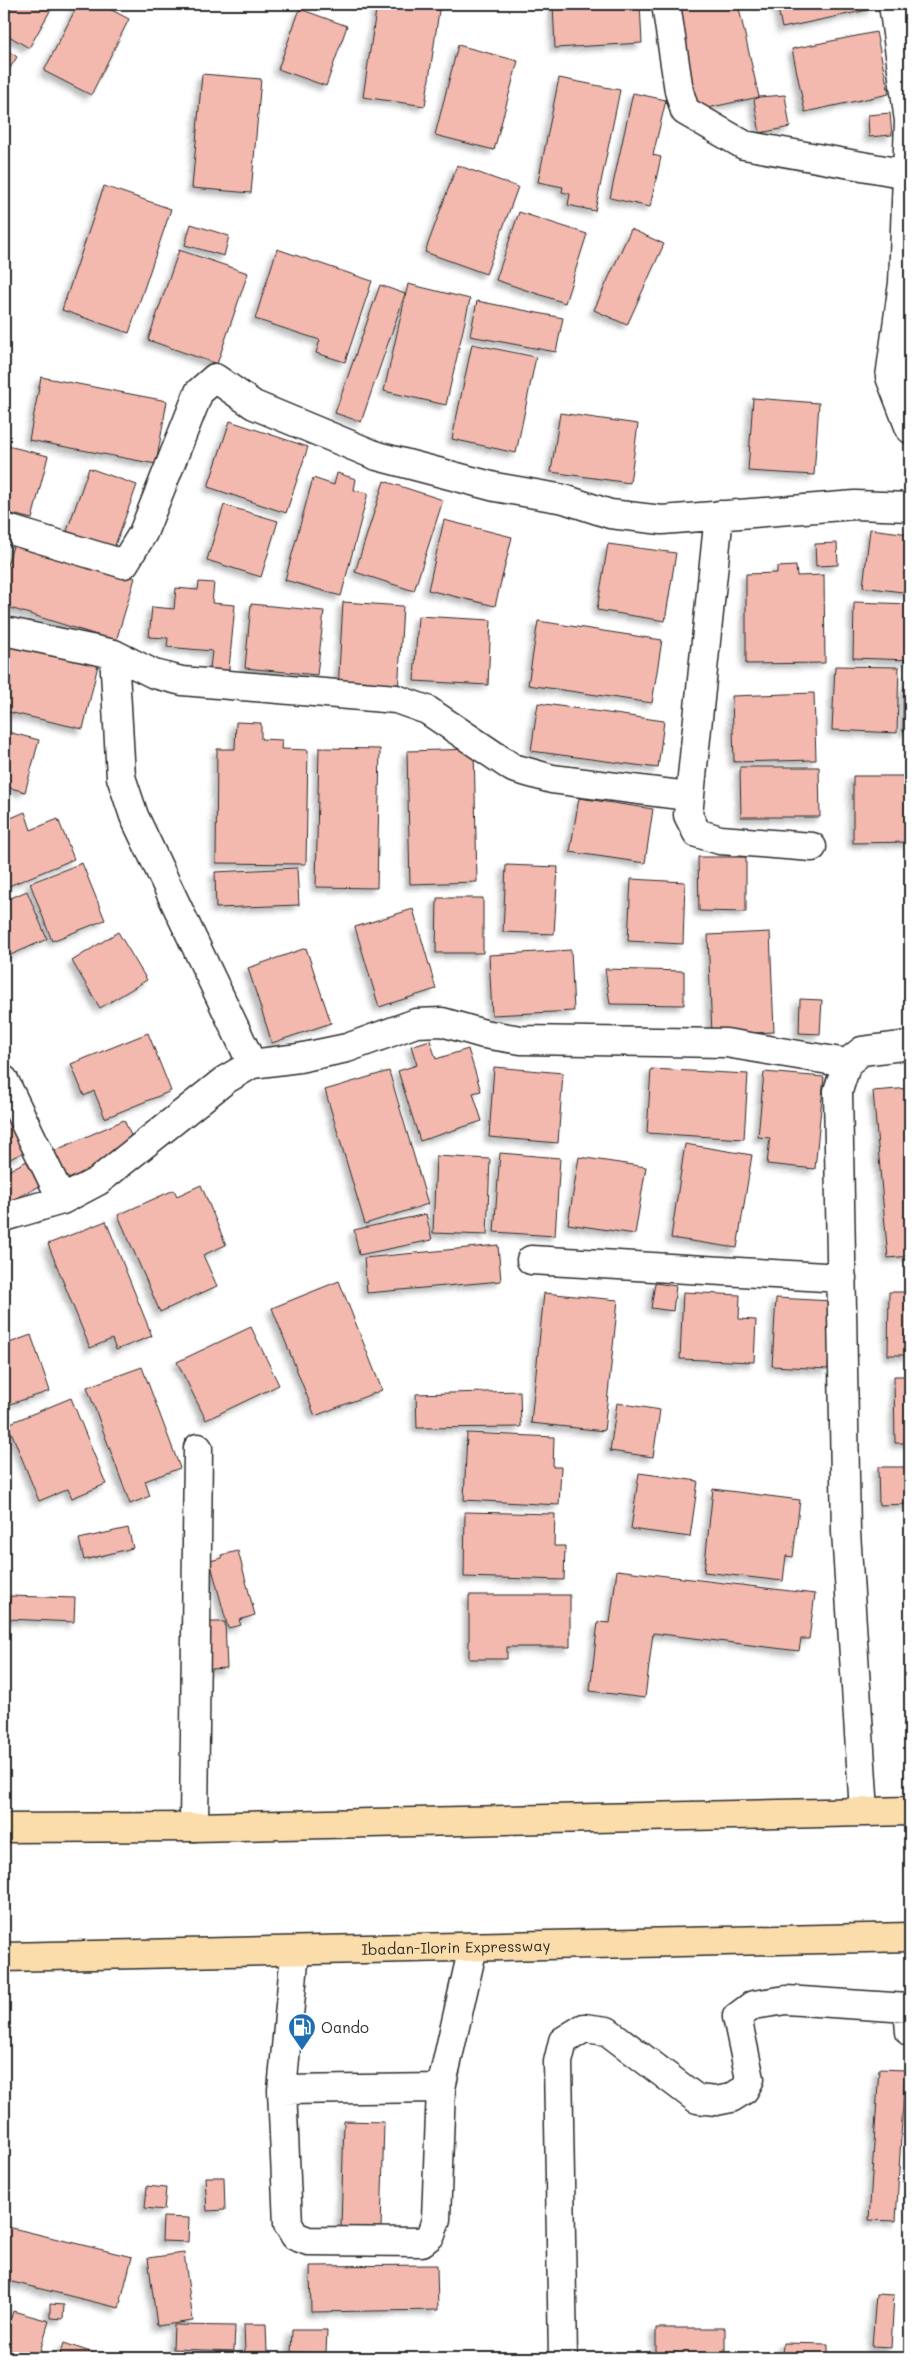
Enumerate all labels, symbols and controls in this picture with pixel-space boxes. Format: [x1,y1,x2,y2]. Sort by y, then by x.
street label: Ibadan-Ilorin Expressway [361,1935,551,1959]
fuel station icon: Oando [287,2012,317,2051]
place label: Oando [321,2017,369,2037]

